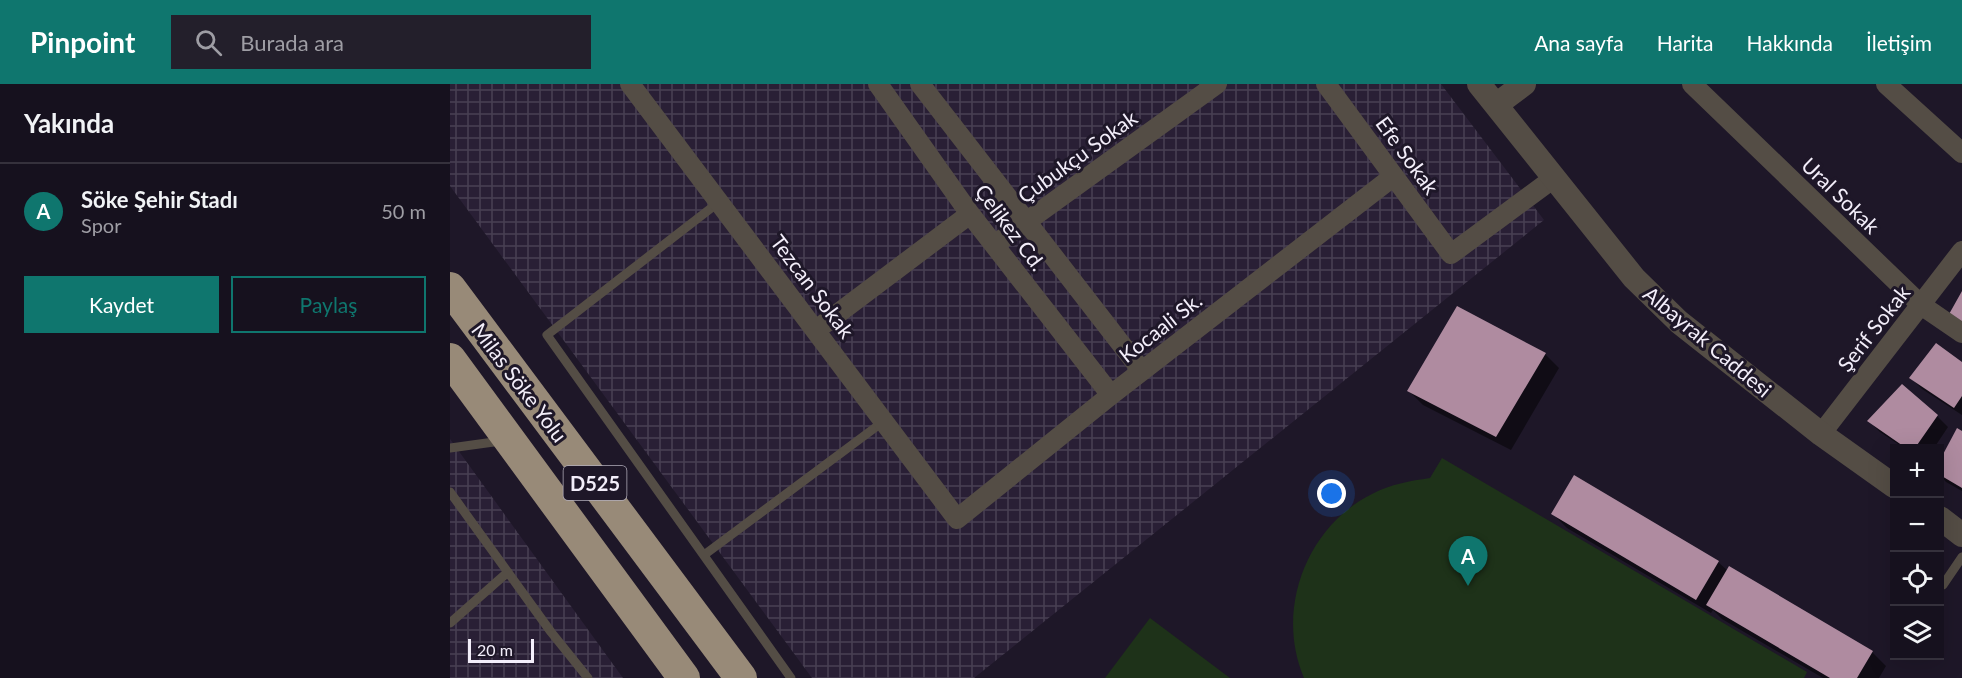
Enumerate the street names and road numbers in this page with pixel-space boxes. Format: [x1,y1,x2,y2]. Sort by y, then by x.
street label: Çubukçu Sokak [1013,104,1142,208]
street label: Efe Sokak [1371,111,1445,199]
street label: Ural Sokak [1797,152,1885,238]
street label: Çelikez Cd. [970,179,1052,275]
street label: Tezcan Sokak [766,229,860,343]
street label: Albayrak Caddesi [1639,280,1777,402]
street label: Şerif Sokak [1832,280,1915,376]
street label: Kocaali Sk. [1114,287,1206,367]
street label: Milas Söke Yolu [467,318,573,446]
road number: D525 [564,466,626,500]

